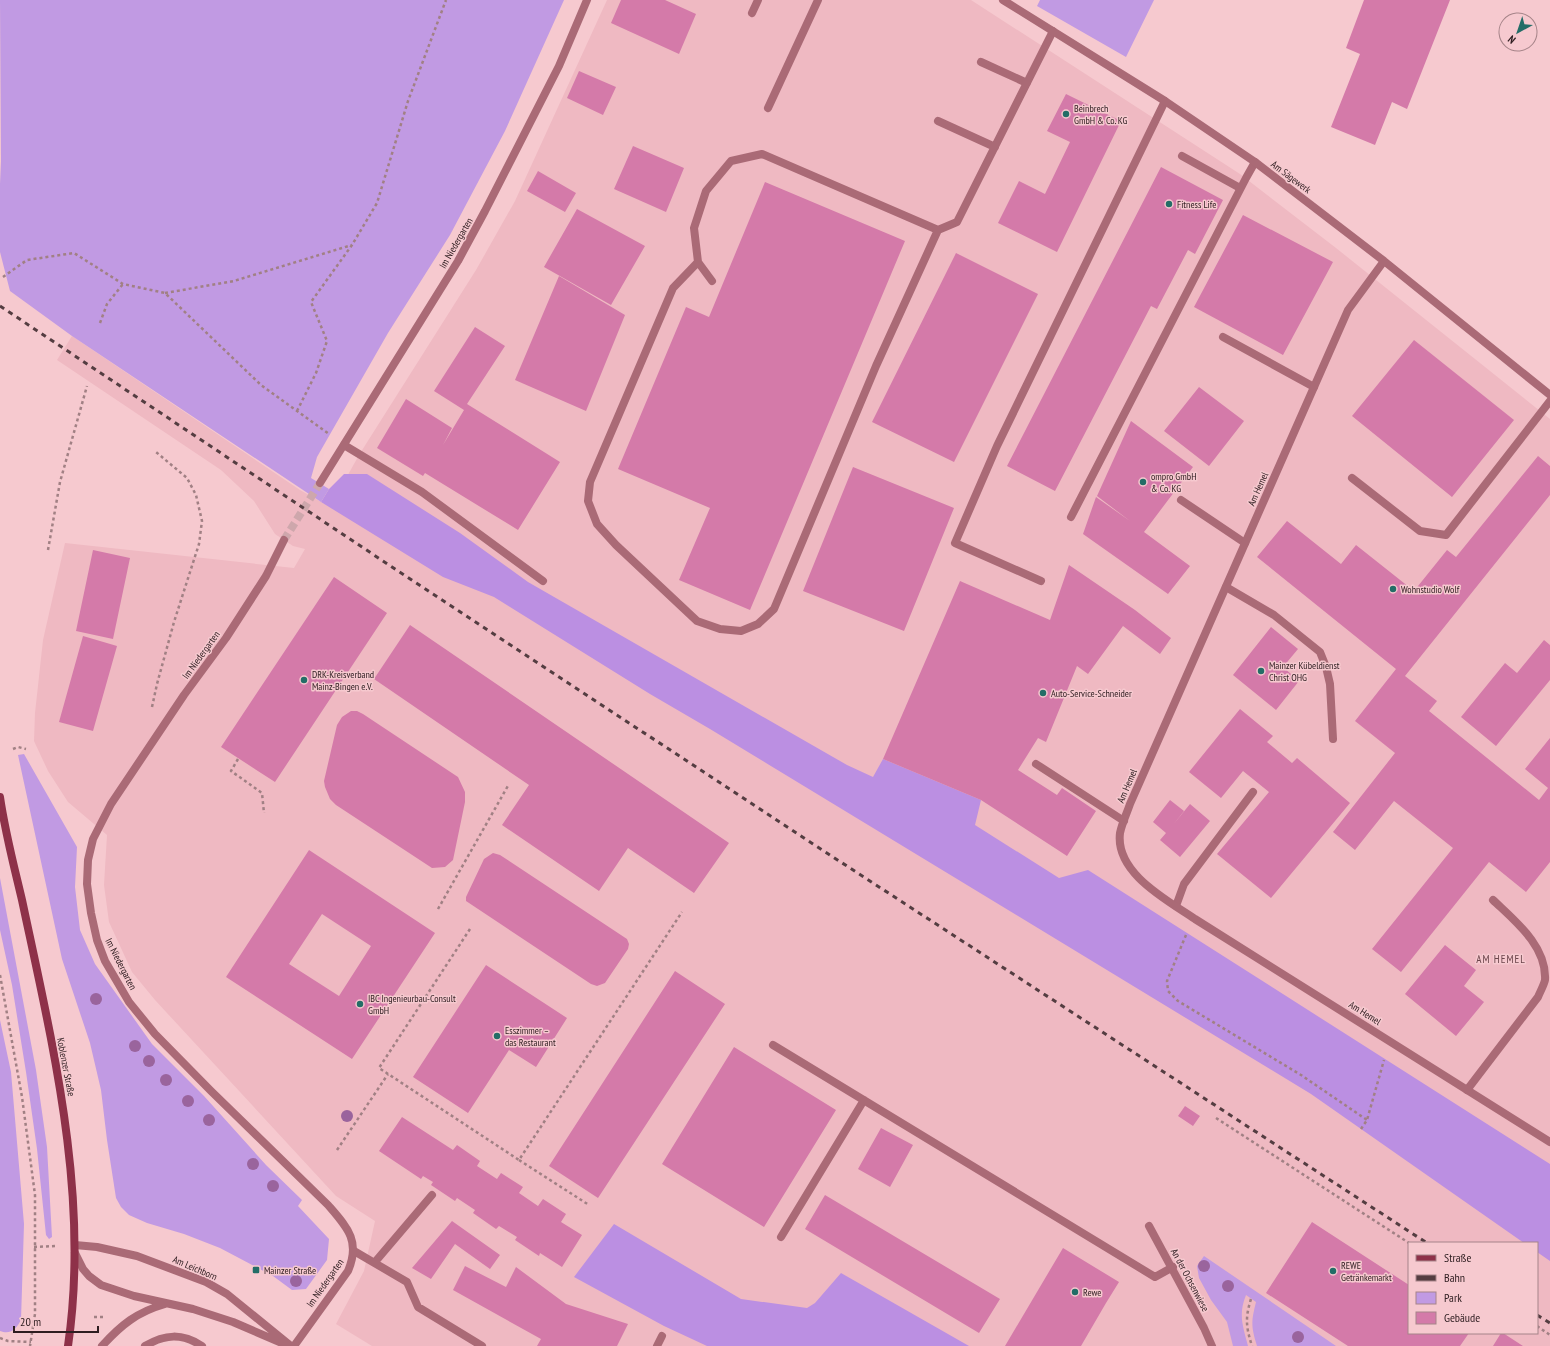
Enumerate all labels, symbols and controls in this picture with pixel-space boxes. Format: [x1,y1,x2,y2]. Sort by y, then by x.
north arrow [1498,12,1538,52]
text: N [1505,32,1518,47]
place label: Beinbrech GmbH & Co. KG [1074,102,1127,127]
marker: Beinbrech GmbH & Co. KG [1061,109,1071,119]
street label: Am Sägewerk [1268,158,1314,196]
place label: Fitness Life [1177,198,1216,211]
marker: Fitness Life [1164,199,1174,209]
street label: Im Niedergarten [436,215,476,271]
street label: Am Hemel [1245,469,1271,508]
place label: ompro GmbH & Co. KG [1151,470,1197,495]
marker: ompro GmbH & Co. KG [1138,477,1148,487]
place label: Wohnstudio Wolf [1401,583,1460,596]
marker: Wohnstudio Wolf [1388,584,1398,594]
street label: Im Niedergarten [179,628,223,682]
place label: Mainzer Kübeldienst Christ OHG [1269,659,1340,684]
marker: Mainzer Kübeldienst Christ OHG [1256,666,1266,676]
place label: DRK-Kreisverband Mainz-Bingen e.V. [312,668,374,693]
marker: DRK-Kreisverband Mainz-Bingen e.V. [299,675,309,685]
place label: Auto-Service-Schneider [1051,687,1132,700]
marker: Auto-Service-Schneider [1038,688,1048,698]
street label: Am Hemel [1114,766,1140,805]
street label: Im Niedergarten [102,936,140,992]
district label: AM HEMEL [1476,952,1526,966]
place label: IBC Ingenieurbau-Consult GmbH [368,992,456,1017]
street label: Am Hemel [1346,998,1384,1028]
marker: IBC Ingenieurbau-Consult GmbH [355,999,365,1009]
place label: Esszimmer – das Restaurant [505,1024,556,1049]
marker: Esszimmer – das Restaurant [492,1031,502,1041]
street label: Koblenzer Straße [54,1037,78,1097]
legend [1408,1242,1538,1334]
street label: An der Ochsenwiese [1168,1246,1212,1314]
text: Straße [1444,1250,1471,1265]
street label: Am Leichborn [171,1253,219,1283]
street label: Im Niedergarten [304,1256,346,1310]
place label: REWE Getränkemarkt [1341,1259,1392,1284]
place label: Mainzer Straße [264,1264,316,1277]
marker: Mainzer Straße [251,1265,261,1275]
marker: REWE Getränkemarkt [1328,1266,1338,1276]
text: Bahn [1444,1270,1465,1285]
place label: Rewe [1083,1286,1101,1299]
marker: Rewe [1070,1287,1080,1297]
text: Park [1444,1290,1462,1305]
scale bar [14,1308,98,1334]
text: Gebäude [1444,1310,1480,1325]
text: 20 m [20,1314,41,1329]

